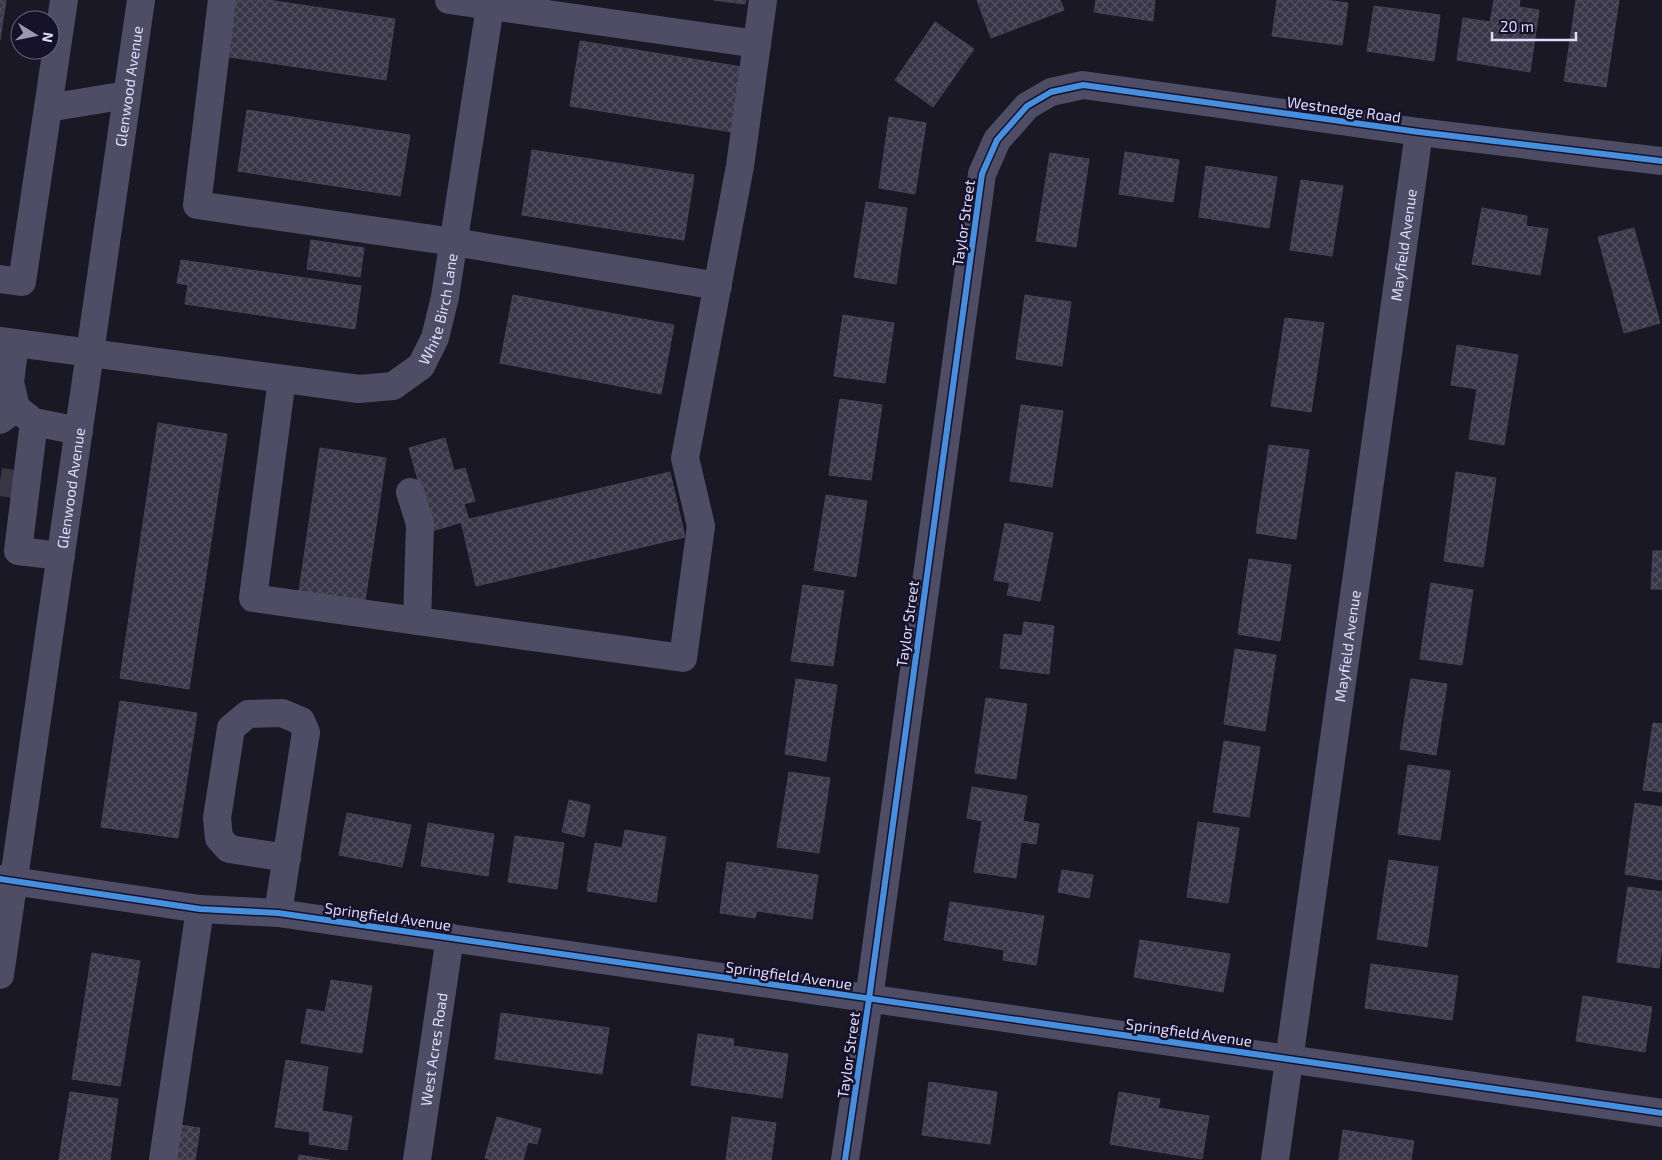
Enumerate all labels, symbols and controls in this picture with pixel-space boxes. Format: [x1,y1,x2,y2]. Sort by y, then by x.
north arrow [10,10,60,60]
scale bar [1492,10,1576,42]
text: 20 m [1500,17,1534,35]
street label: Glenwood Avenue [111,25,146,148]
text: N [39,31,58,44]
street label: Westnedge Road [1286,92,1402,126]
street label: Taylor Street [948,178,978,267]
street label: Mayfield Avenue [1386,188,1420,302]
street label: White Birch Lane [414,252,461,367]
street label: Glenwood Avenue [53,426,88,550]
street label: Taylor Street [892,579,922,668]
street label: Mayfield Avenue [1330,589,1364,703]
street label: Springfield Avenue [324,898,452,934]
street label: Springfield Avenue [725,957,853,993]
street label: West Acres Road [416,991,451,1107]
street label: Taylor Street [833,1010,863,1099]
street label: Springfield Avenue [1125,1014,1253,1050]

